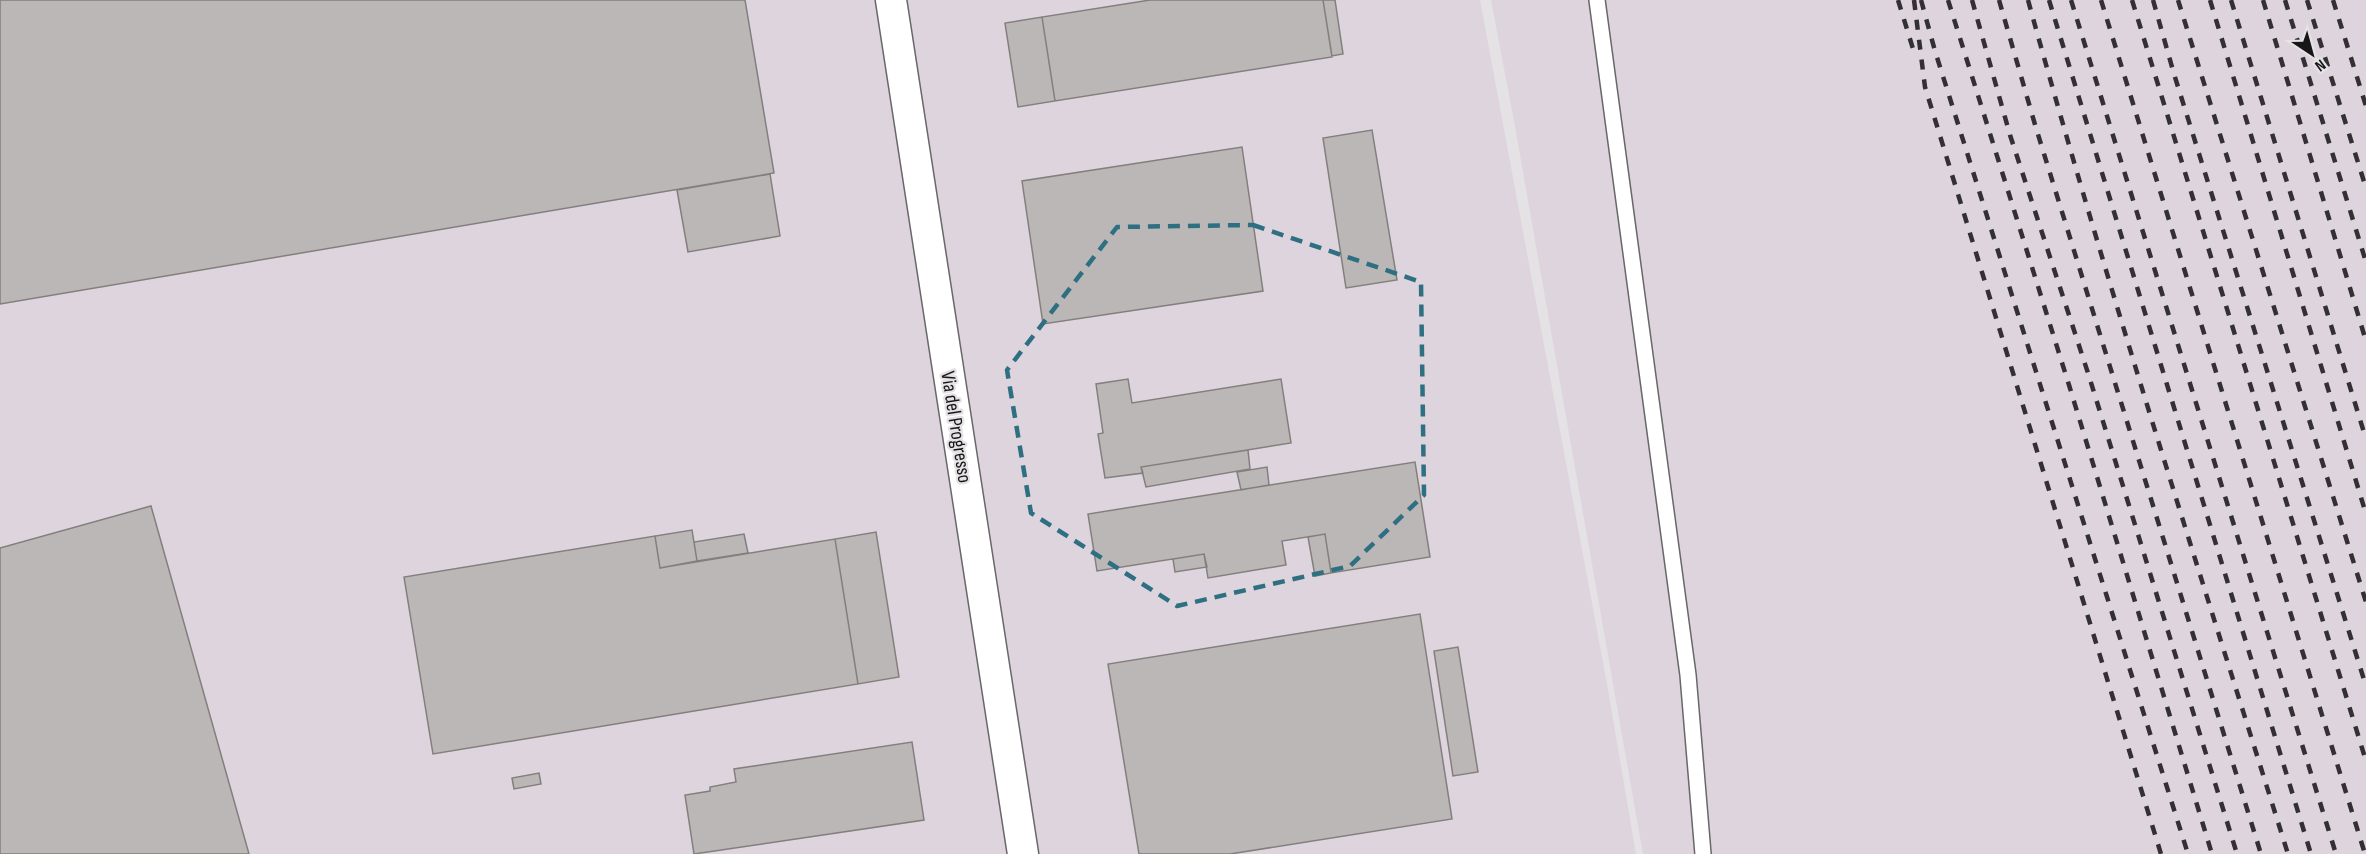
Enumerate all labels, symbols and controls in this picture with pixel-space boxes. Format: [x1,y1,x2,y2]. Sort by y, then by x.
north arrow [2282,24,2342,84]
text: N [2311,55,2329,75]
street label: Via del Progresso [935,370,977,485]

